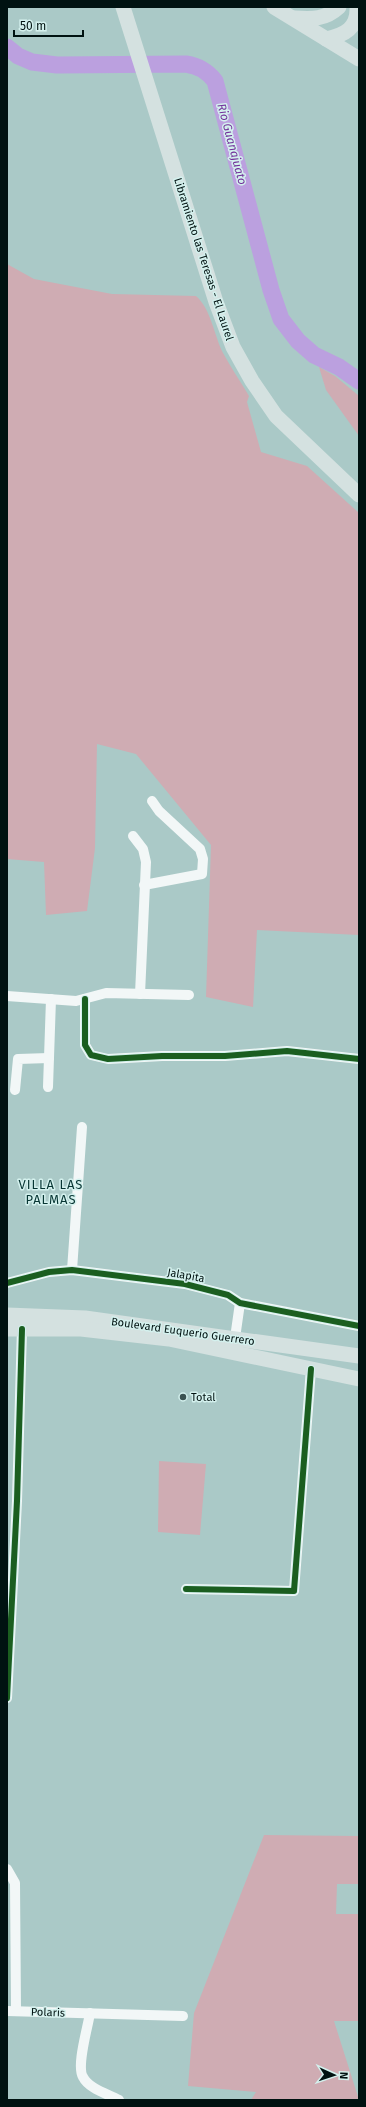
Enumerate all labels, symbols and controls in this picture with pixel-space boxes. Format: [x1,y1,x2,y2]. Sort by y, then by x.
scale bar [14,12,83,38]
text: 50 m [20,19,46,33]
water label: Rio Guanajuato [214,102,250,186]
street label: Libramiento las Teresas - El Laurel [171,176,236,342]
district label: VILLA LAS PALMAS [19,1177,83,1207]
street label: Jalapita [166,1266,206,1285]
street label: Boulevard Euquerio Guerrero [110,1315,256,1348]
place label: Total [191,1391,216,1404]
marker: Total [178,1392,188,1402]
street label: Polaris [31,2005,65,2020]
north arrow [314,2055,354,2095]
text: N [337,2072,350,2079]

